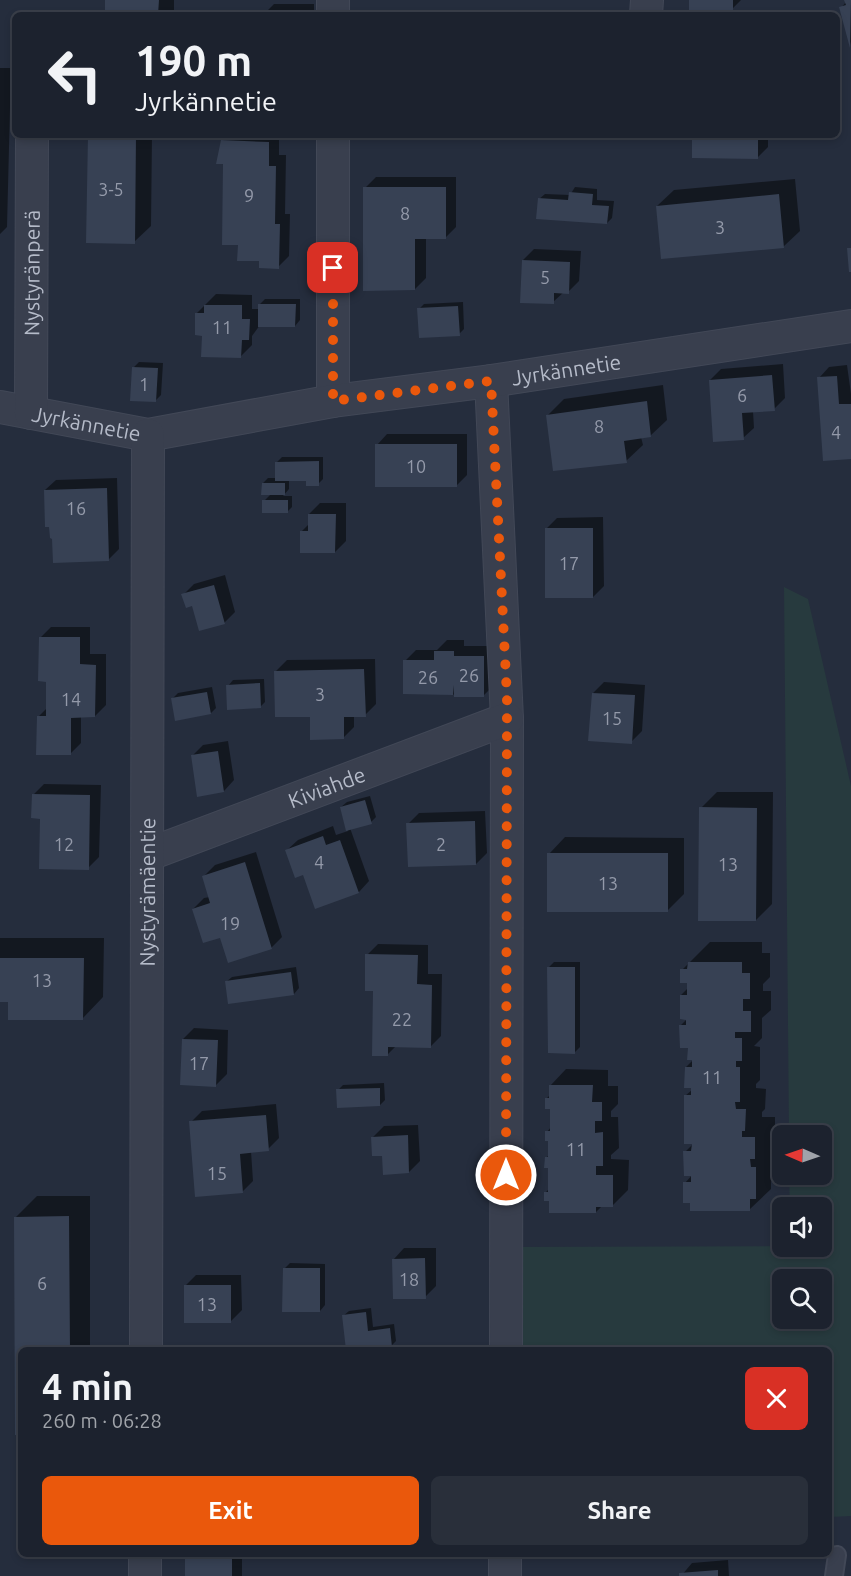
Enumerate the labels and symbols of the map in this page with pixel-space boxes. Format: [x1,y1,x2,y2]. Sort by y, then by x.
house number: 3-5 [98,179,124,199]
house number: 9 [244,185,254,205]
house number: 8 [400,203,410,223]
street label: Nystyränperä [19,210,44,336]
house number: 3 [715,217,725,237]
pin [307,242,358,293]
house number: 5 [540,267,550,287]
house number: 11 [212,317,232,337]
street label: Jyrkännetie [510,349,623,390]
house number: 1 [139,374,149,394]
house number: 6 [737,385,747,405]
street label: Jyrkännetie [30,401,143,445]
house number: 8 [594,416,604,436]
house number: 4 [831,422,841,442]
house number: 10 [406,456,426,476]
house number: 16 [66,498,86,518]
house number: 17 [559,553,579,573]
house number: 26 [459,665,479,685]
house number: 26 [418,667,438,687]
house number: 3 [315,684,325,704]
house number: 14 [61,689,81,709]
house number: 15 [602,708,622,728]
street label: Kiviahde [285,762,368,813]
street label: Nystyrämäentie [135,818,159,966]
house number: 12 [54,834,74,854]
house number: 2 [436,834,446,854]
house number: 4 [314,852,324,872]
house number: 13 [718,854,738,874]
house number: 13 [598,873,618,893]
house number: 19 [220,913,240,933]
house number: 13 [32,970,52,990]
house number: 22 [392,1009,412,1029]
house number: 17 [189,1053,209,1073]
house number: 11 [702,1067,722,1087]
north arrow [772,1125,832,1185]
house number: 11 [566,1139,586,1159]
position arrow [474,1143,538,1207]
house number: 15 [207,1163,227,1183]
house number: 18 [399,1269,419,1289]
house number: 6 [37,1273,47,1293]
house number: 13 [197,1294,217,1314]

